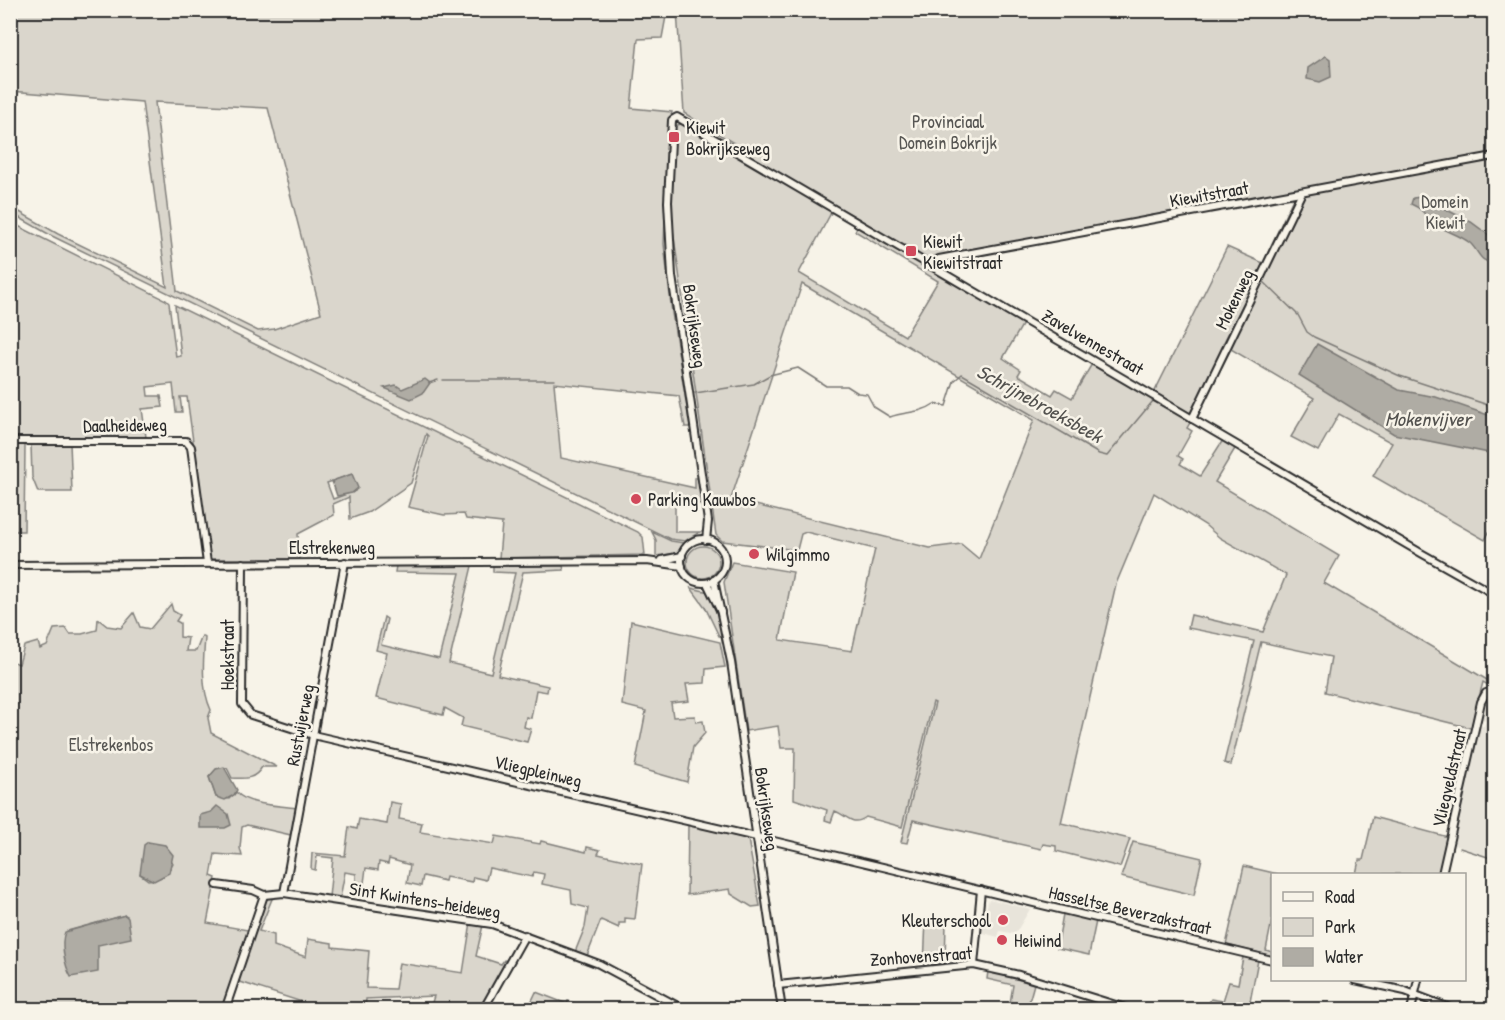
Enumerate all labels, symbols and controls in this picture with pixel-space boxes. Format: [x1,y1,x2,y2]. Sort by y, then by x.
park label: Provinciaal Domein Bokrijk [899,109,998,155]
place label: Kiewit Bokrijkseweg [686,115,770,161]
marker: Kiewit Bokrijkseweg [667,130,681,144]
street label: Kiewitstraat [1168,175,1251,213]
park label: Domein Kiewit [1421,189,1469,235]
place label: Kiewit Kiewitstraat [923,229,1003,275]
marker: Kiewit Kiewitstraat [904,244,918,258]
street label: Mokenweg [1209,265,1259,333]
street label: Bokrijkseweg [677,283,713,369]
street label: Zavelvennestraat [1038,303,1149,382]
water label: Schrijnebroeksbeek [972,357,1109,449]
water label: Mokenvijver [1385,405,1473,432]
street label: Daalheideweg [83,412,167,438]
place label: Parking Kauwbos [648,487,756,512]
marker: Parking Kauwbos [629,492,643,506]
street label: Elstrekenweg [289,535,375,560]
place label: Wilgimmo [766,542,830,567]
marker: Wilgimmo [747,547,761,561]
street label: Hoekstraat [215,619,240,690]
street label: Rustwijerweg [280,682,320,768]
street label: Vliegveldstraat [1426,725,1473,830]
park label: Elstrekenbos [69,732,153,757]
street label: Vliegpleinweg [492,749,584,793]
street label: Bokrijkseweg [749,766,785,852]
legend [1271,873,1466,981]
street label: Sint Kwintens-heideweg [348,876,502,924]
street label: Hasseltse Beverzakstraat [1046,879,1214,941]
text: Road [1325,884,1355,909]
place label: Kleuterschool [901,908,991,933]
marker: Kleuterschool [996,913,1010,927]
text: Park [1325,914,1356,939]
place label: Heiwind [1014,928,1061,953]
marker: Heiwind [995,933,1009,947]
street label: Zonhovenstraat [869,940,974,972]
text: Water [1325,944,1363,969]

